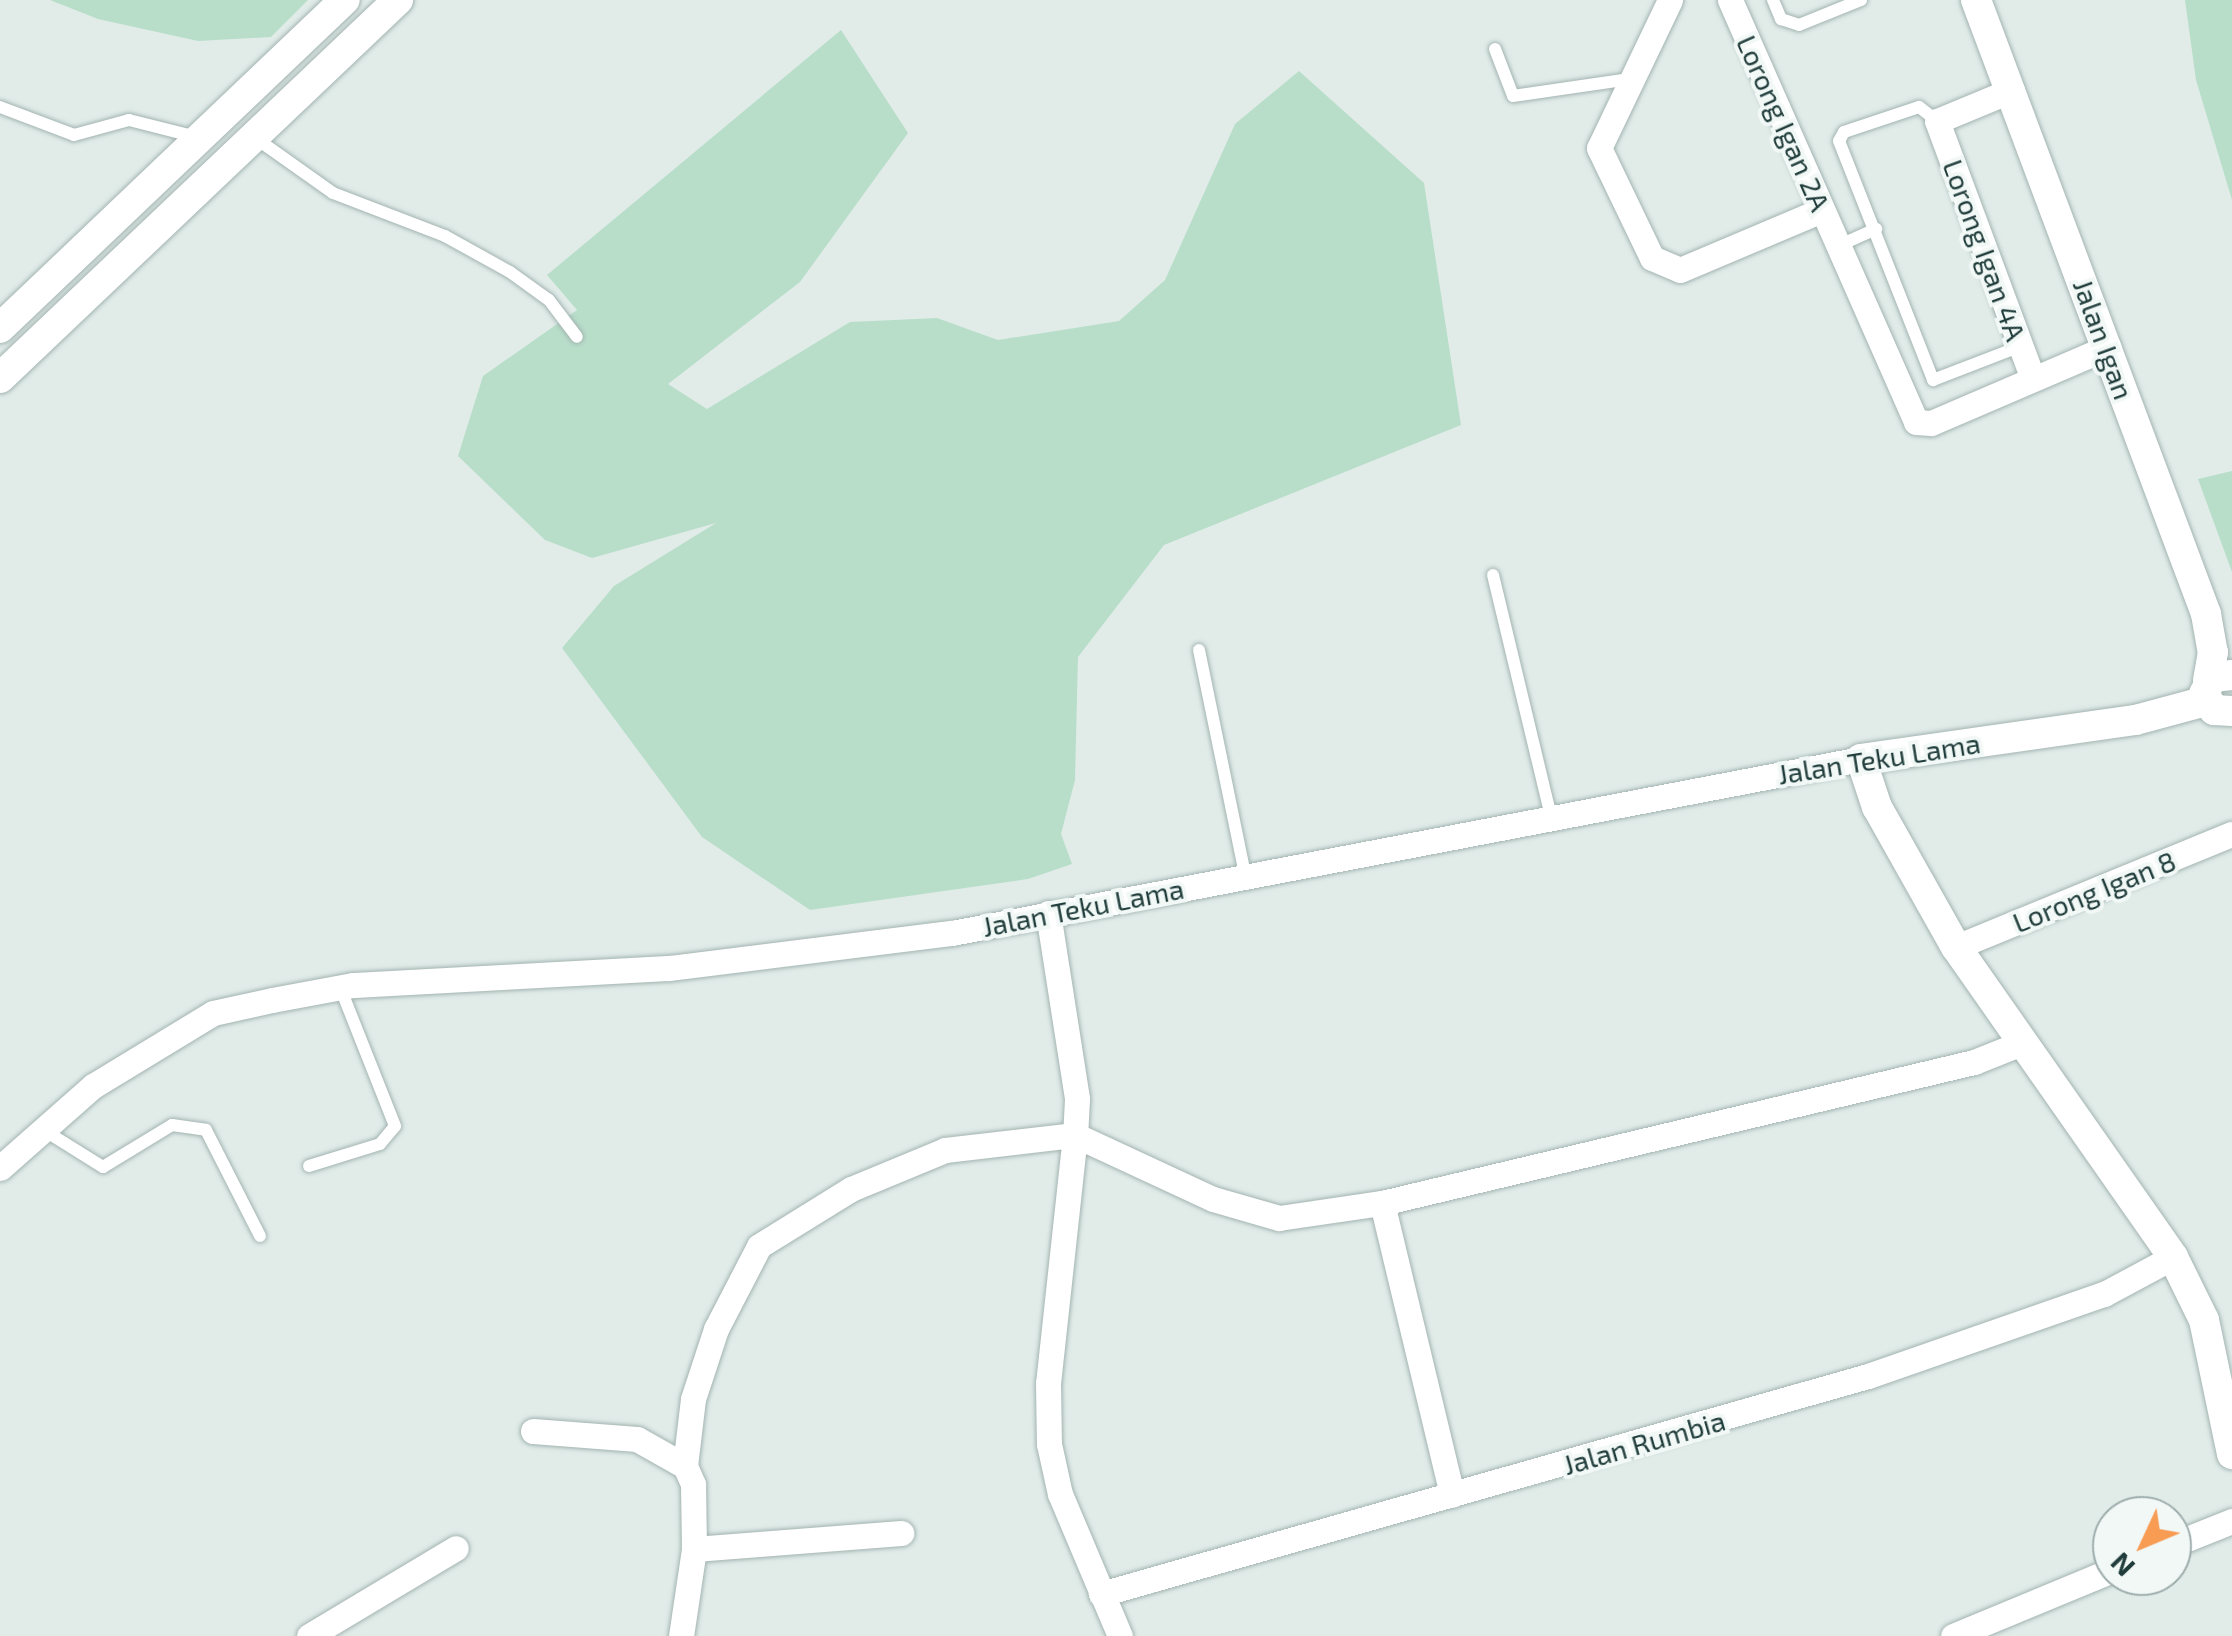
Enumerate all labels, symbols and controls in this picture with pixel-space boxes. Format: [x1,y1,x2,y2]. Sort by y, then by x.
street label: Lorong Igan 2A [1730,30,1838,216]
street label: Lorong Igan 4A [1937,155,2033,345]
street label: Jalan Igan [2067,274,2141,404]
street label: Jalan Teku Lama [1775,725,1983,791]
street label: Lorong Igan 8 [2008,843,2180,939]
street label: Jalan Teku Lama [979,871,1187,943]
street label: Jalan Rumbia [1559,1403,1729,1481]
north arrow [2092,1496,2192,1596]
text: N [2103,1546,2141,1585]

